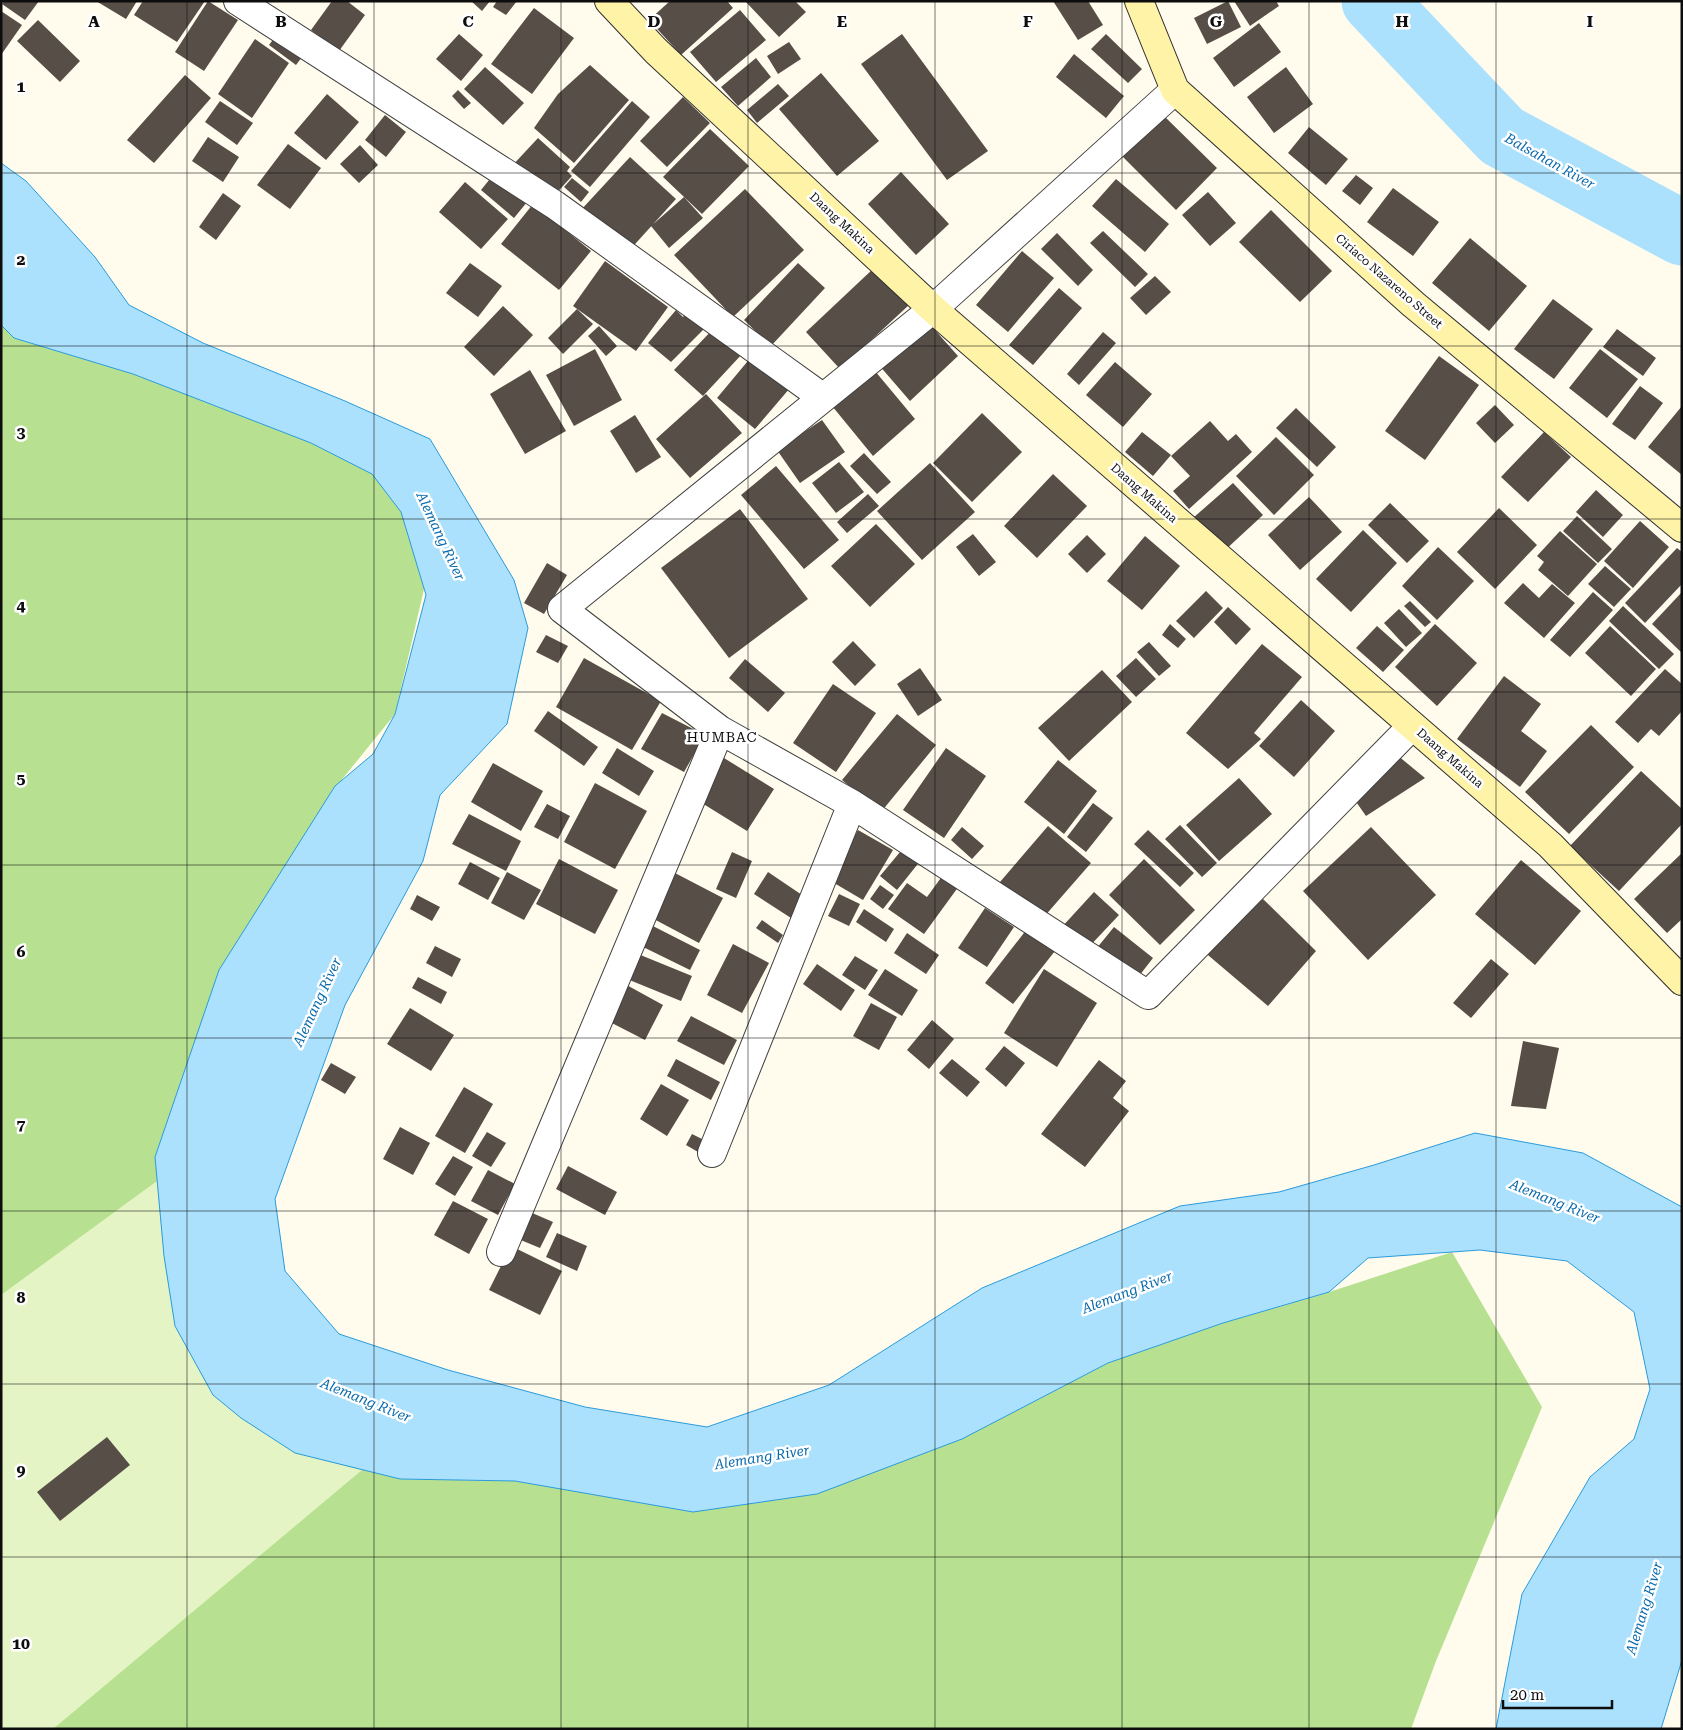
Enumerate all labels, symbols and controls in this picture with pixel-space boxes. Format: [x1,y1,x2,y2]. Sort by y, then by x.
text: A [88,12,100,31]
text: B [275,12,287,31]
text: C [462,12,474,31]
text: D [648,12,661,31]
text: E [837,12,847,31]
text: F [1023,12,1033,31]
text: G [1210,12,1223,31]
text: H [1395,12,1409,31]
text: I [1587,12,1593,31]
text: 1 [17,77,26,96]
water label: Balsahan River [1501,129,1598,192]
street label: Daang Makina [807,189,878,257]
street label: Ciriaco Nazareno Street [1333,231,1446,332]
text: 2 [17,250,26,269]
text: 3 [17,423,26,442]
street label: Daang Makina [1108,460,1180,526]
water label: Alemang River [413,488,469,583]
text: 4 [17,596,26,615]
street label: Daang Makina [1414,725,1486,791]
district label: HUMBAC [686,729,758,745]
text: 5 [17,769,26,788]
text: 6 [17,942,26,961]
water label: Alemang River [289,955,345,1050]
text: 7 [17,1115,26,1134]
water label: Alemang River [1507,1175,1602,1226]
water label: Alemang River [1079,1267,1175,1317]
text: 8 [17,1288,26,1307]
water label: Alemang River [318,1374,413,1425]
water label: Alemang River [713,1442,811,1473]
text: 9 [17,1461,26,1480]
water label: Alemang River [1622,1560,1666,1657]
text: 10 [12,1634,30,1653]
scale bar [1503,1678,1612,1710]
text: 20 m [1510,1686,1545,1704]

